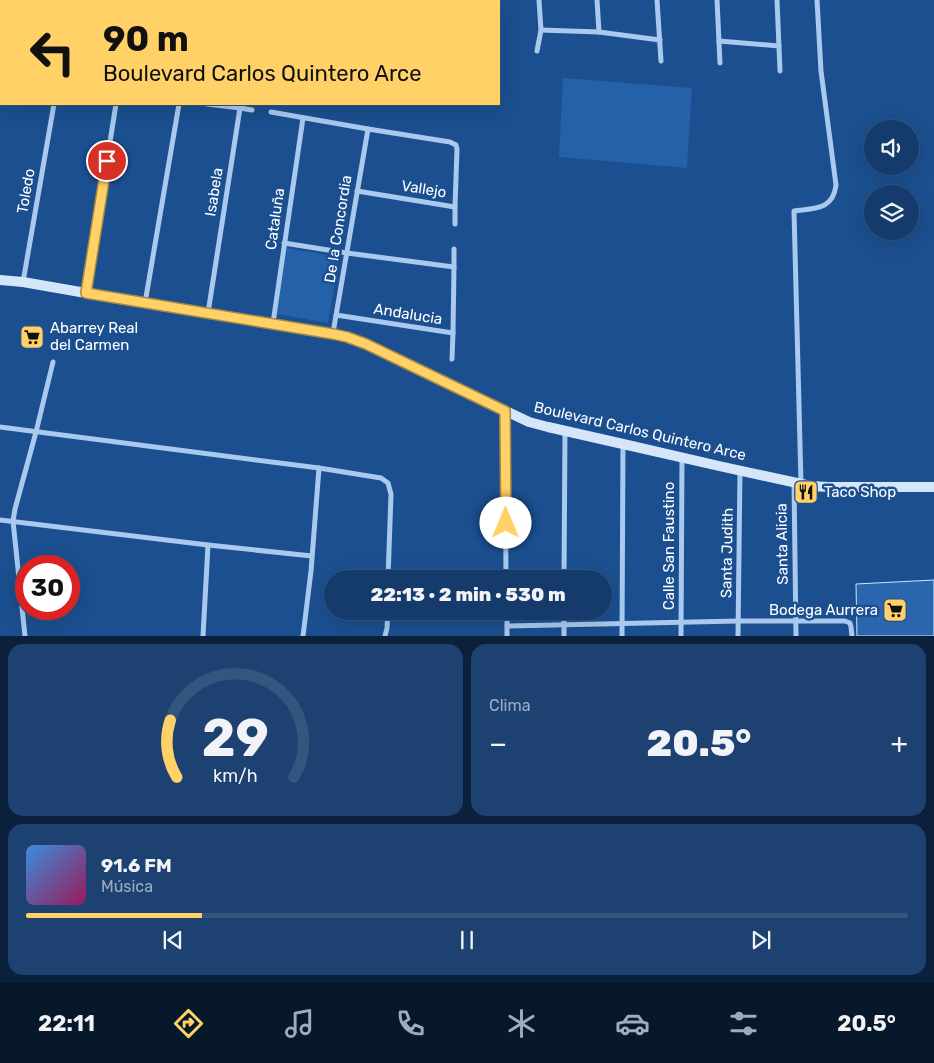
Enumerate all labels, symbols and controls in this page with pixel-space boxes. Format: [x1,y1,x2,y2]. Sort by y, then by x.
text: 90 m [103,18,189,60]
icon: left [20,20,85,85]
text: Boulevard Carlos Quintero Arce [103,60,422,87]
map controls [864,120,919,240]
button: sound [864,120,919,175]
pin [86,140,128,182]
icon: arrive [93,147,121,175]
street label: Isabela [201,166,227,218]
street label: Toledo [13,167,39,215]
street label: De la Concordia [321,174,355,284]
street label: Vallejo [400,177,448,201]
button: layers [864,185,919,240]
street label: Cataluña [262,187,288,251]
street label: Andalucia [372,300,444,328]
place label: Abarrey Real del Carmen [50,319,138,354]
supermarket icon: Abarrey Real del Carmen [19,324,45,350]
street label: Boulevard Carlos Quintero Arce [532,398,748,464]
restaurant icon: Taco Shop [793,479,819,505]
street label: Calle San Faustino [660,482,678,610]
place label: Taco Shop [824,483,896,501]
position arrow [479,496,531,548]
street label: Santa Alicia [772,503,792,585]
street label: Santa Judith [717,508,737,598]
speed limit sign: 30 [15,555,80,620]
text: 22:13 · 2 min · 530 m [370,583,566,606]
supermarket icon: Bodega Aurrera [882,597,908,623]
place label: Bodega Aurrera [769,601,878,619]
text: Clima [489,696,530,715]
text: 29 [202,707,269,769]
text: 20.5° [646,720,751,766]
text: − [489,727,507,760]
text: + [891,727,908,760]
text: km/h [213,765,258,786]
text: 91.6 FM [101,854,172,877]
text: Música [101,877,153,896]
icon: previous [159,926,187,954]
icon: pause [453,926,481,954]
icon: next [747,926,775,954]
icon: directions [171,1006,206,1041]
icon: music [282,1006,317,1041]
icon: phone [393,1006,428,1041]
icon: climate [504,1006,539,1041]
icon: car [615,1006,650,1041]
icon: filters [726,1006,761,1041]
text: 22:11 [38,1010,95,1037]
text: 20.5° [837,1010,896,1037]

